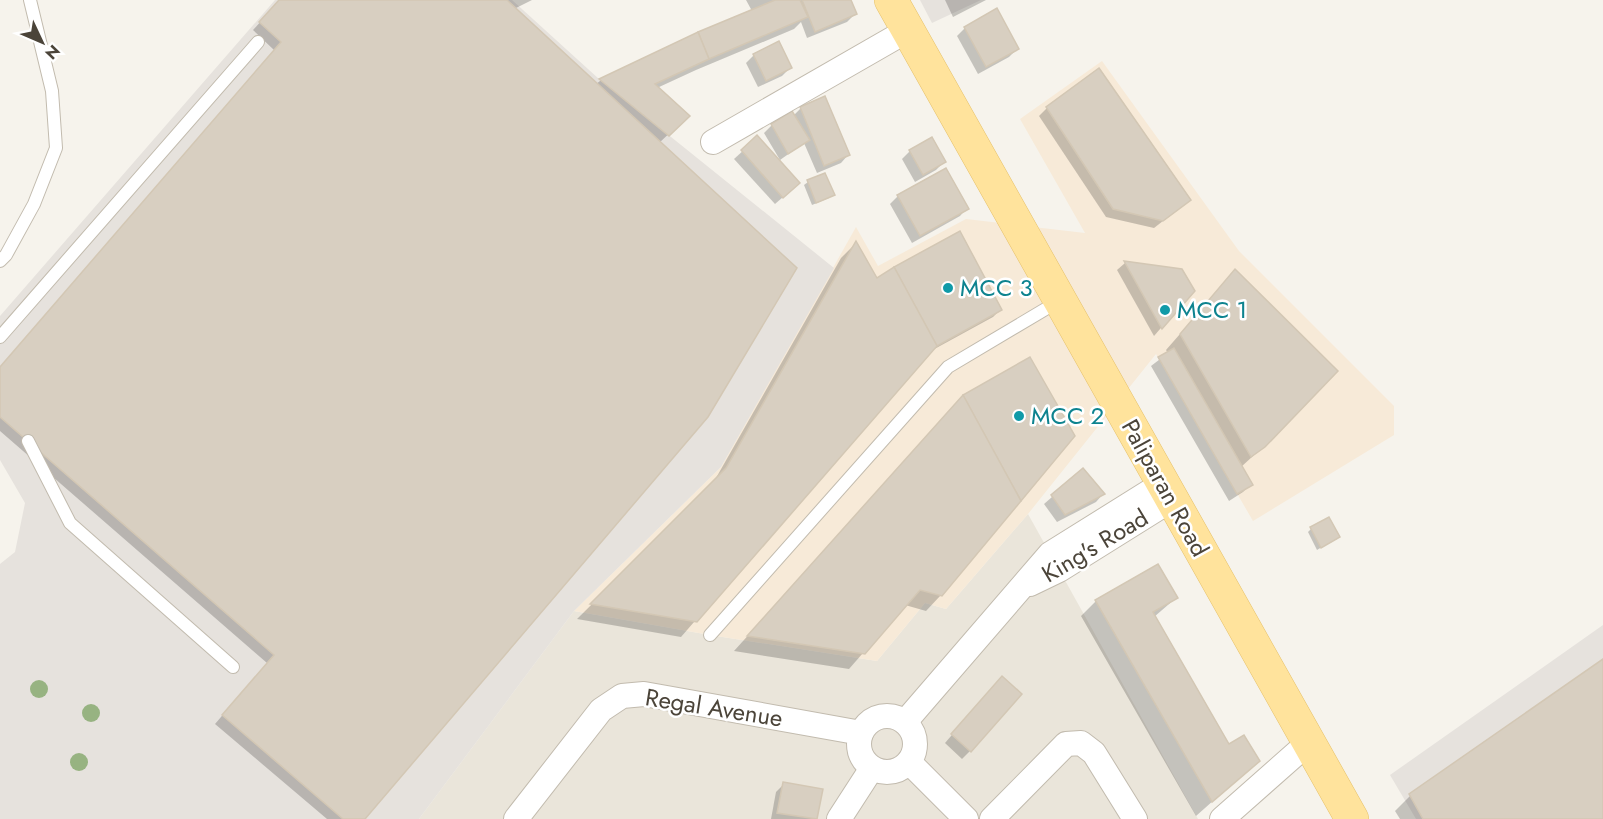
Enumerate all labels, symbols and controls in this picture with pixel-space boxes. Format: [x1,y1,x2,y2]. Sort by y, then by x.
north arrow [12,12,72,72]
text: N [40,40,65,65]
place label: MCC 3 [960,270,1033,305]
marker: MCC 3 [941,281,955,295]
place label: MCC 1 [1177,292,1247,327]
marker: MCC 1 [1158,303,1172,317]
place label: MCC 2 [1031,398,1104,433]
marker: MCC 2 [1012,409,1026,423]
street label: Paliparan Road [1113,413,1218,563]
street label: King's Road [1035,500,1155,591]
street label: Regal Avenue [643,679,785,736]

